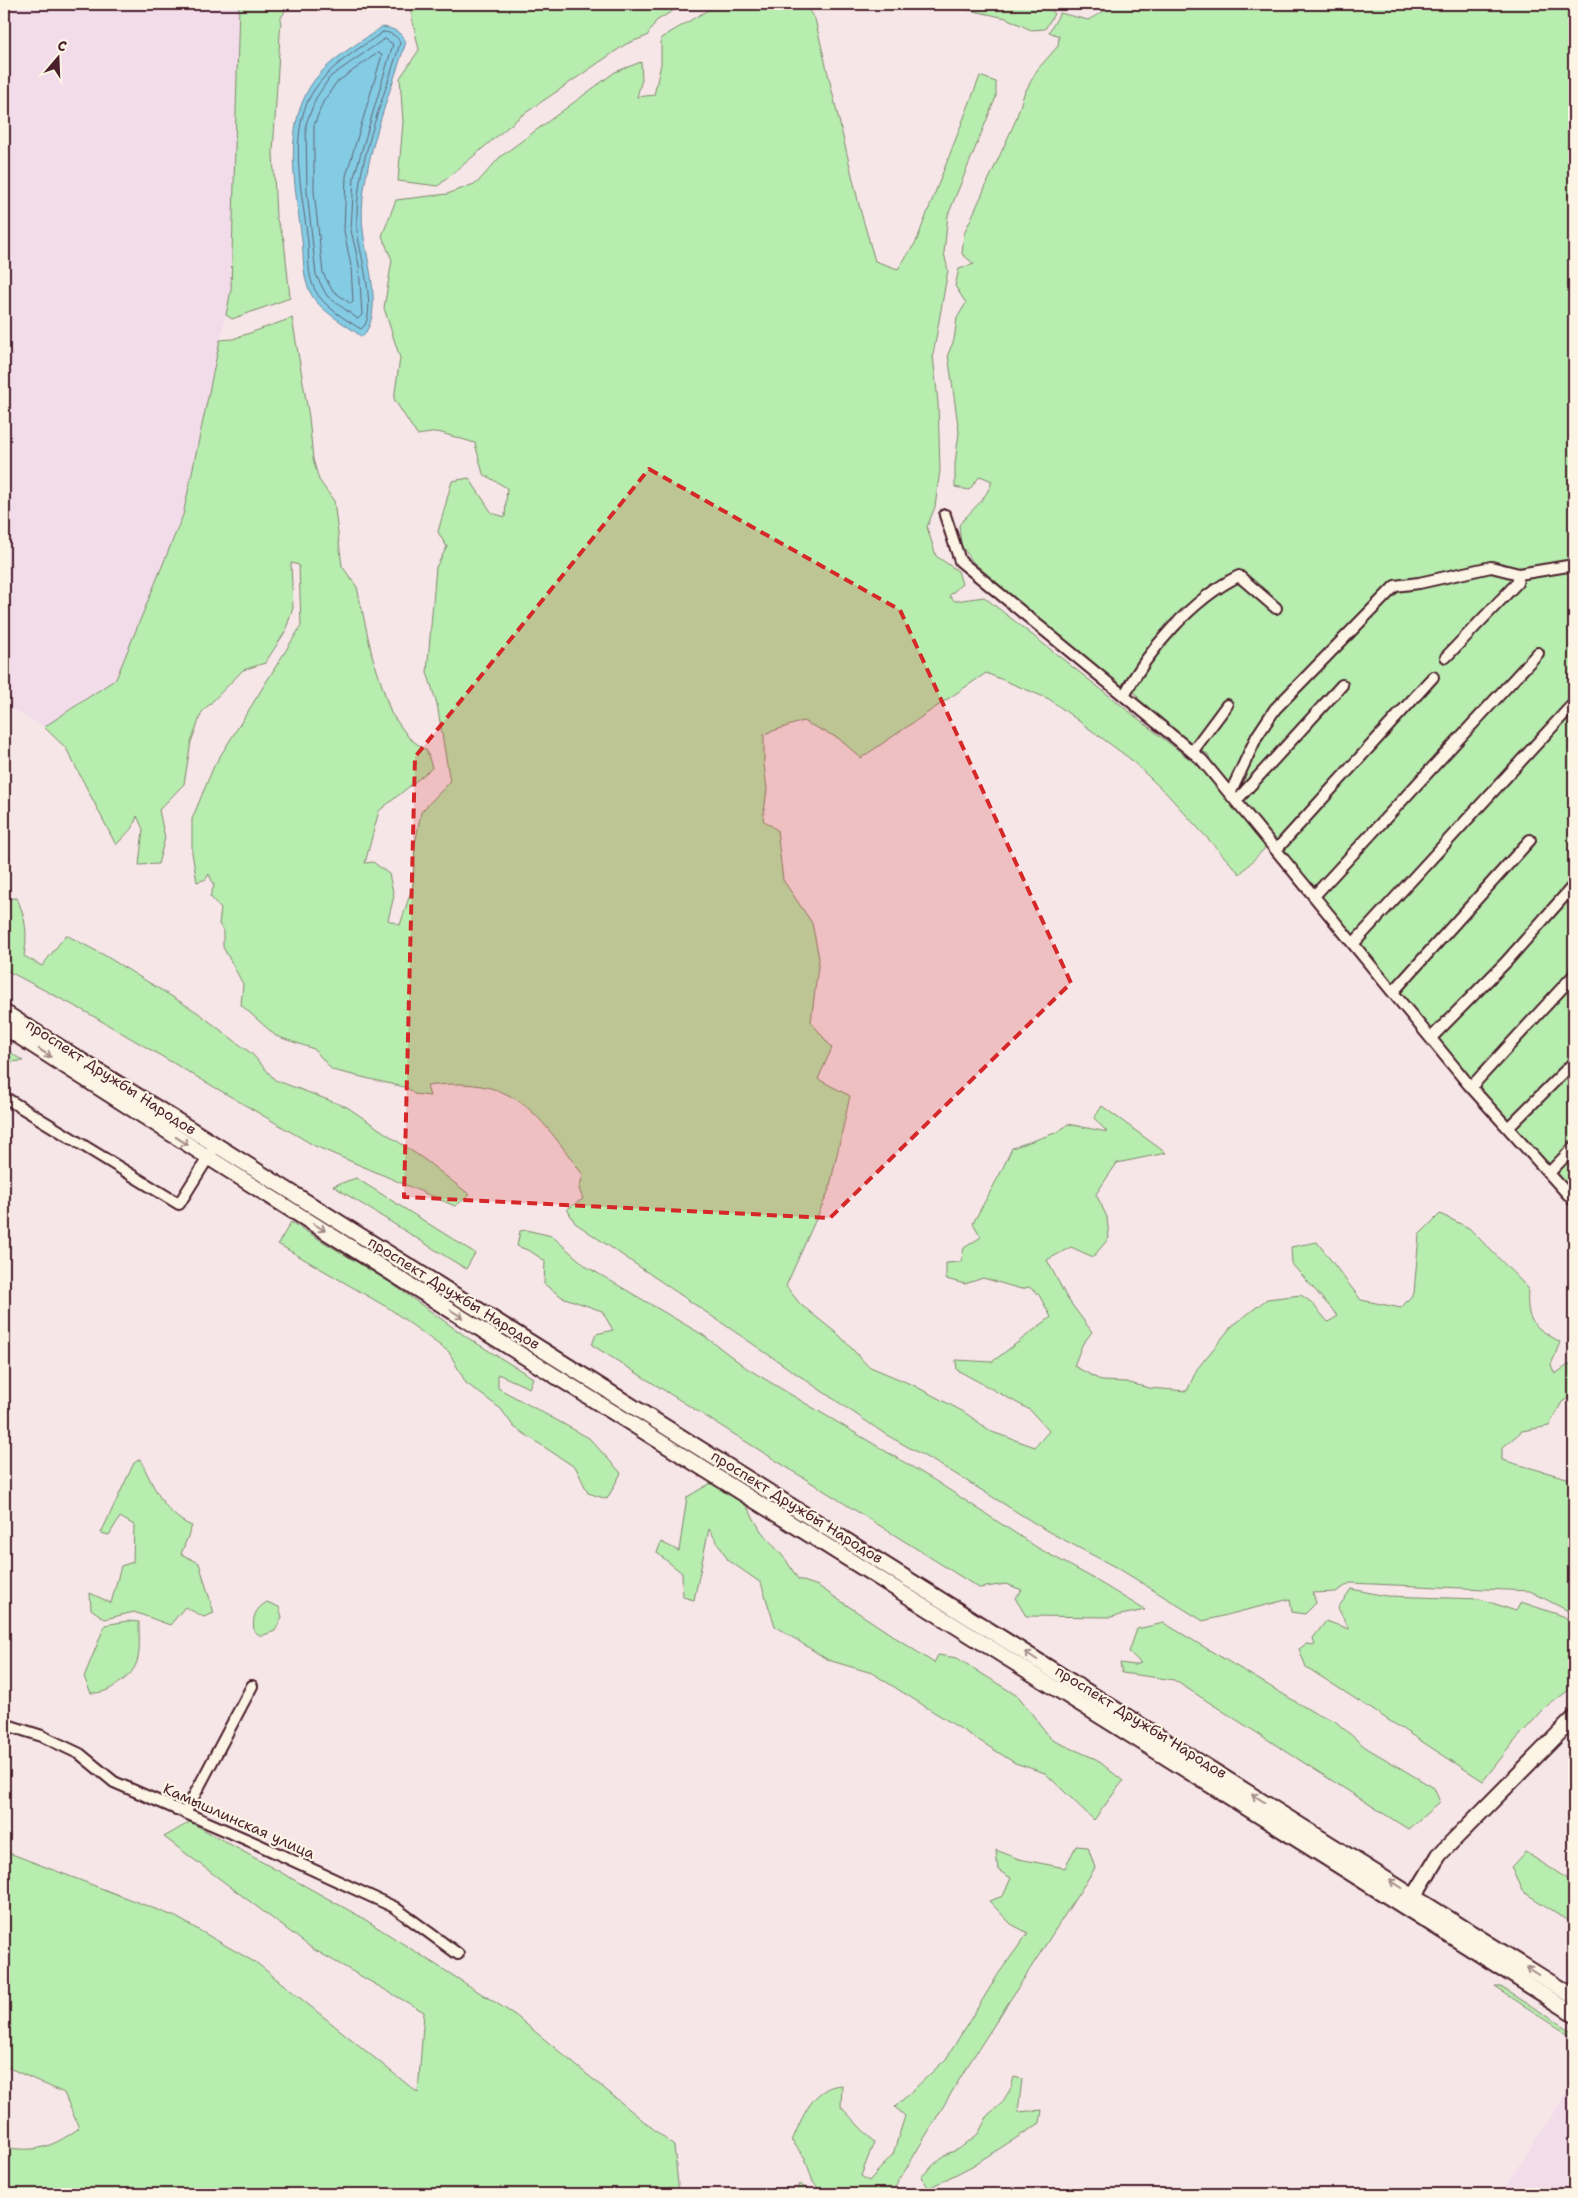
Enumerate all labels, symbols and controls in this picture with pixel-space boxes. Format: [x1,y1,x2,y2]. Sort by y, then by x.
north arrow [32,32,82,82]
text: С [55,36,69,56]
street label: проспект Дружбы Народов [22,1014,200,1140]
one-way arrow [37,1049,51,1059]
one-way arrow [174,1136,188,1146]
one-way arrow [312,1223,326,1233]
street label: проспект Дружбы Народов [364,1232,544,1354]
one-way arrow [450,1308,464,1319]
street label: проспект Дружбы Народов [707,1446,887,1568]
one-way arrow [1025,1650,1039,1660]
street label: проспект Дружбы Народов [1051,1661,1231,1783]
street label: Камышлинская улица [160,1778,319,1864]
one-way arrow [1251,1792,1265,1802]
one-way arrow [1389,1879,1403,1889]
one-way arrow [1526,1965,1540,1975]

